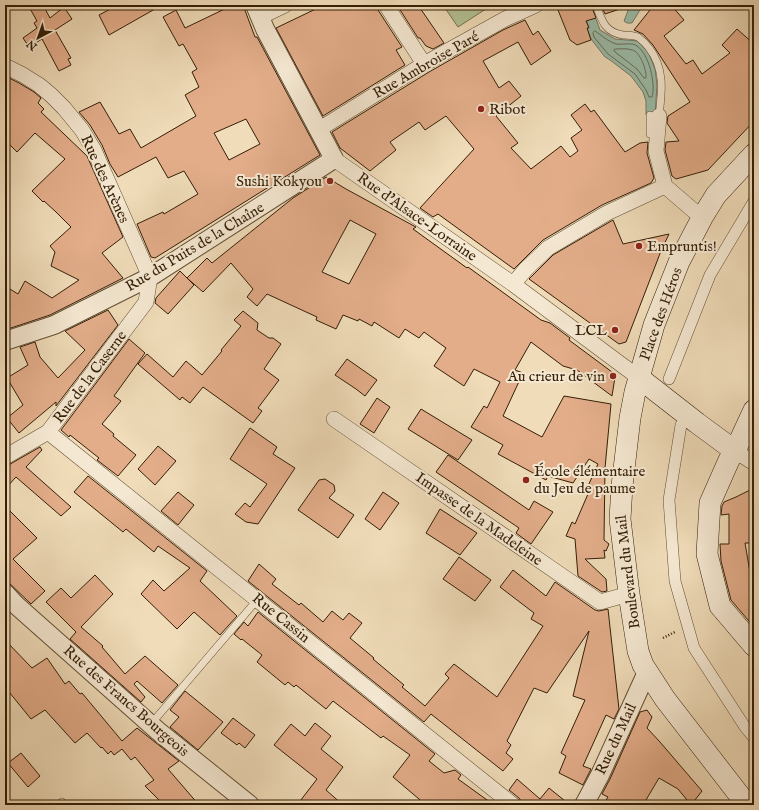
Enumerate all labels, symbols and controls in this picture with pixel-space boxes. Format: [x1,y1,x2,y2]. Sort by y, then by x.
north arrow [18,18,58,58]
street label: Rue Ambroise Paré [370,27,483,103]
text: N [24,36,41,54]
place label: Ribot [489,100,526,119]
marker: Ribot [476,104,486,114]
street label: Rue des Arènes [76,132,134,226]
street label: Rue d'Alsace-Lorraine [353,168,481,266]
place label: Sushi Kokyou [236,172,322,191]
marker: Sushi Kokyou [325,176,335,186]
street label: Rue du Puits de la Chaîne [122,198,268,296]
place label: Empruntis! [647,237,717,256]
marker: Empruntis! [634,241,644,251]
street label: Place des Héros [635,265,687,363]
place label: LCL [575,321,607,340]
marker: LCL [610,325,620,335]
street label: Rue de la Caserne [49,327,131,427]
place label: Au crieur de vin [507,367,605,386]
marker: Au crieur de vin [608,371,618,381]
place label: École élémentaire du Jeu de paume [534,462,645,498]
street label: Impasse de la Madeleine [412,468,546,570]
marker: École élémentaire du Jeu de paume [521,475,531,485]
street label: Boulevard du Mail [611,513,644,630]
street label: Rue Cassin [248,589,314,647]
street label: Rue des Francs Bourgeois [59,641,193,761]
street label: Rue du Mail [591,699,641,778]

